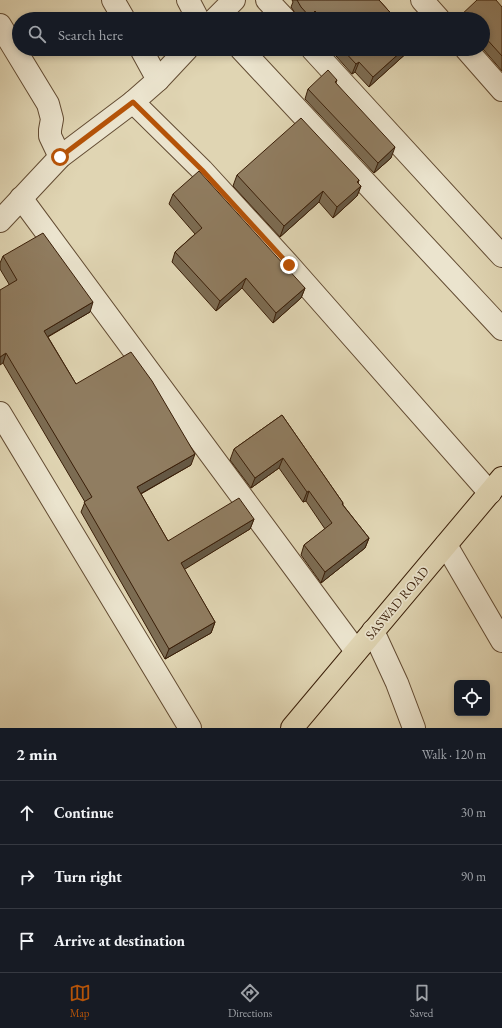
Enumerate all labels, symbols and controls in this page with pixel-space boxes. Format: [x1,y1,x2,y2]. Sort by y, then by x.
search box [12,12,490,56]
icon: search [26,23,48,45]
text: Search here [58,25,123,44]
route start [51,148,69,166]
route end [280,256,298,274]
street label: SASWAD ROAD [361,563,433,643]
map controls [454,680,490,716]
button: locate [454,680,490,716]
text: 2 min [16,743,57,765]
text: Walk · 120 m [422,746,486,763]
icon: ahead [16,802,38,824]
text: Continue [54,803,114,822]
text: 30 m [461,804,486,821]
icon: right [16,866,38,888]
text: Turn right [54,867,122,886]
text: 90 m [461,868,486,885]
icon: arrive [16,930,38,952]
text: Arrive at destination [54,931,185,950]
tab: Map [69,982,91,1020]
tab: Directions [228,982,272,1020]
tab: Saved [410,982,433,1020]

